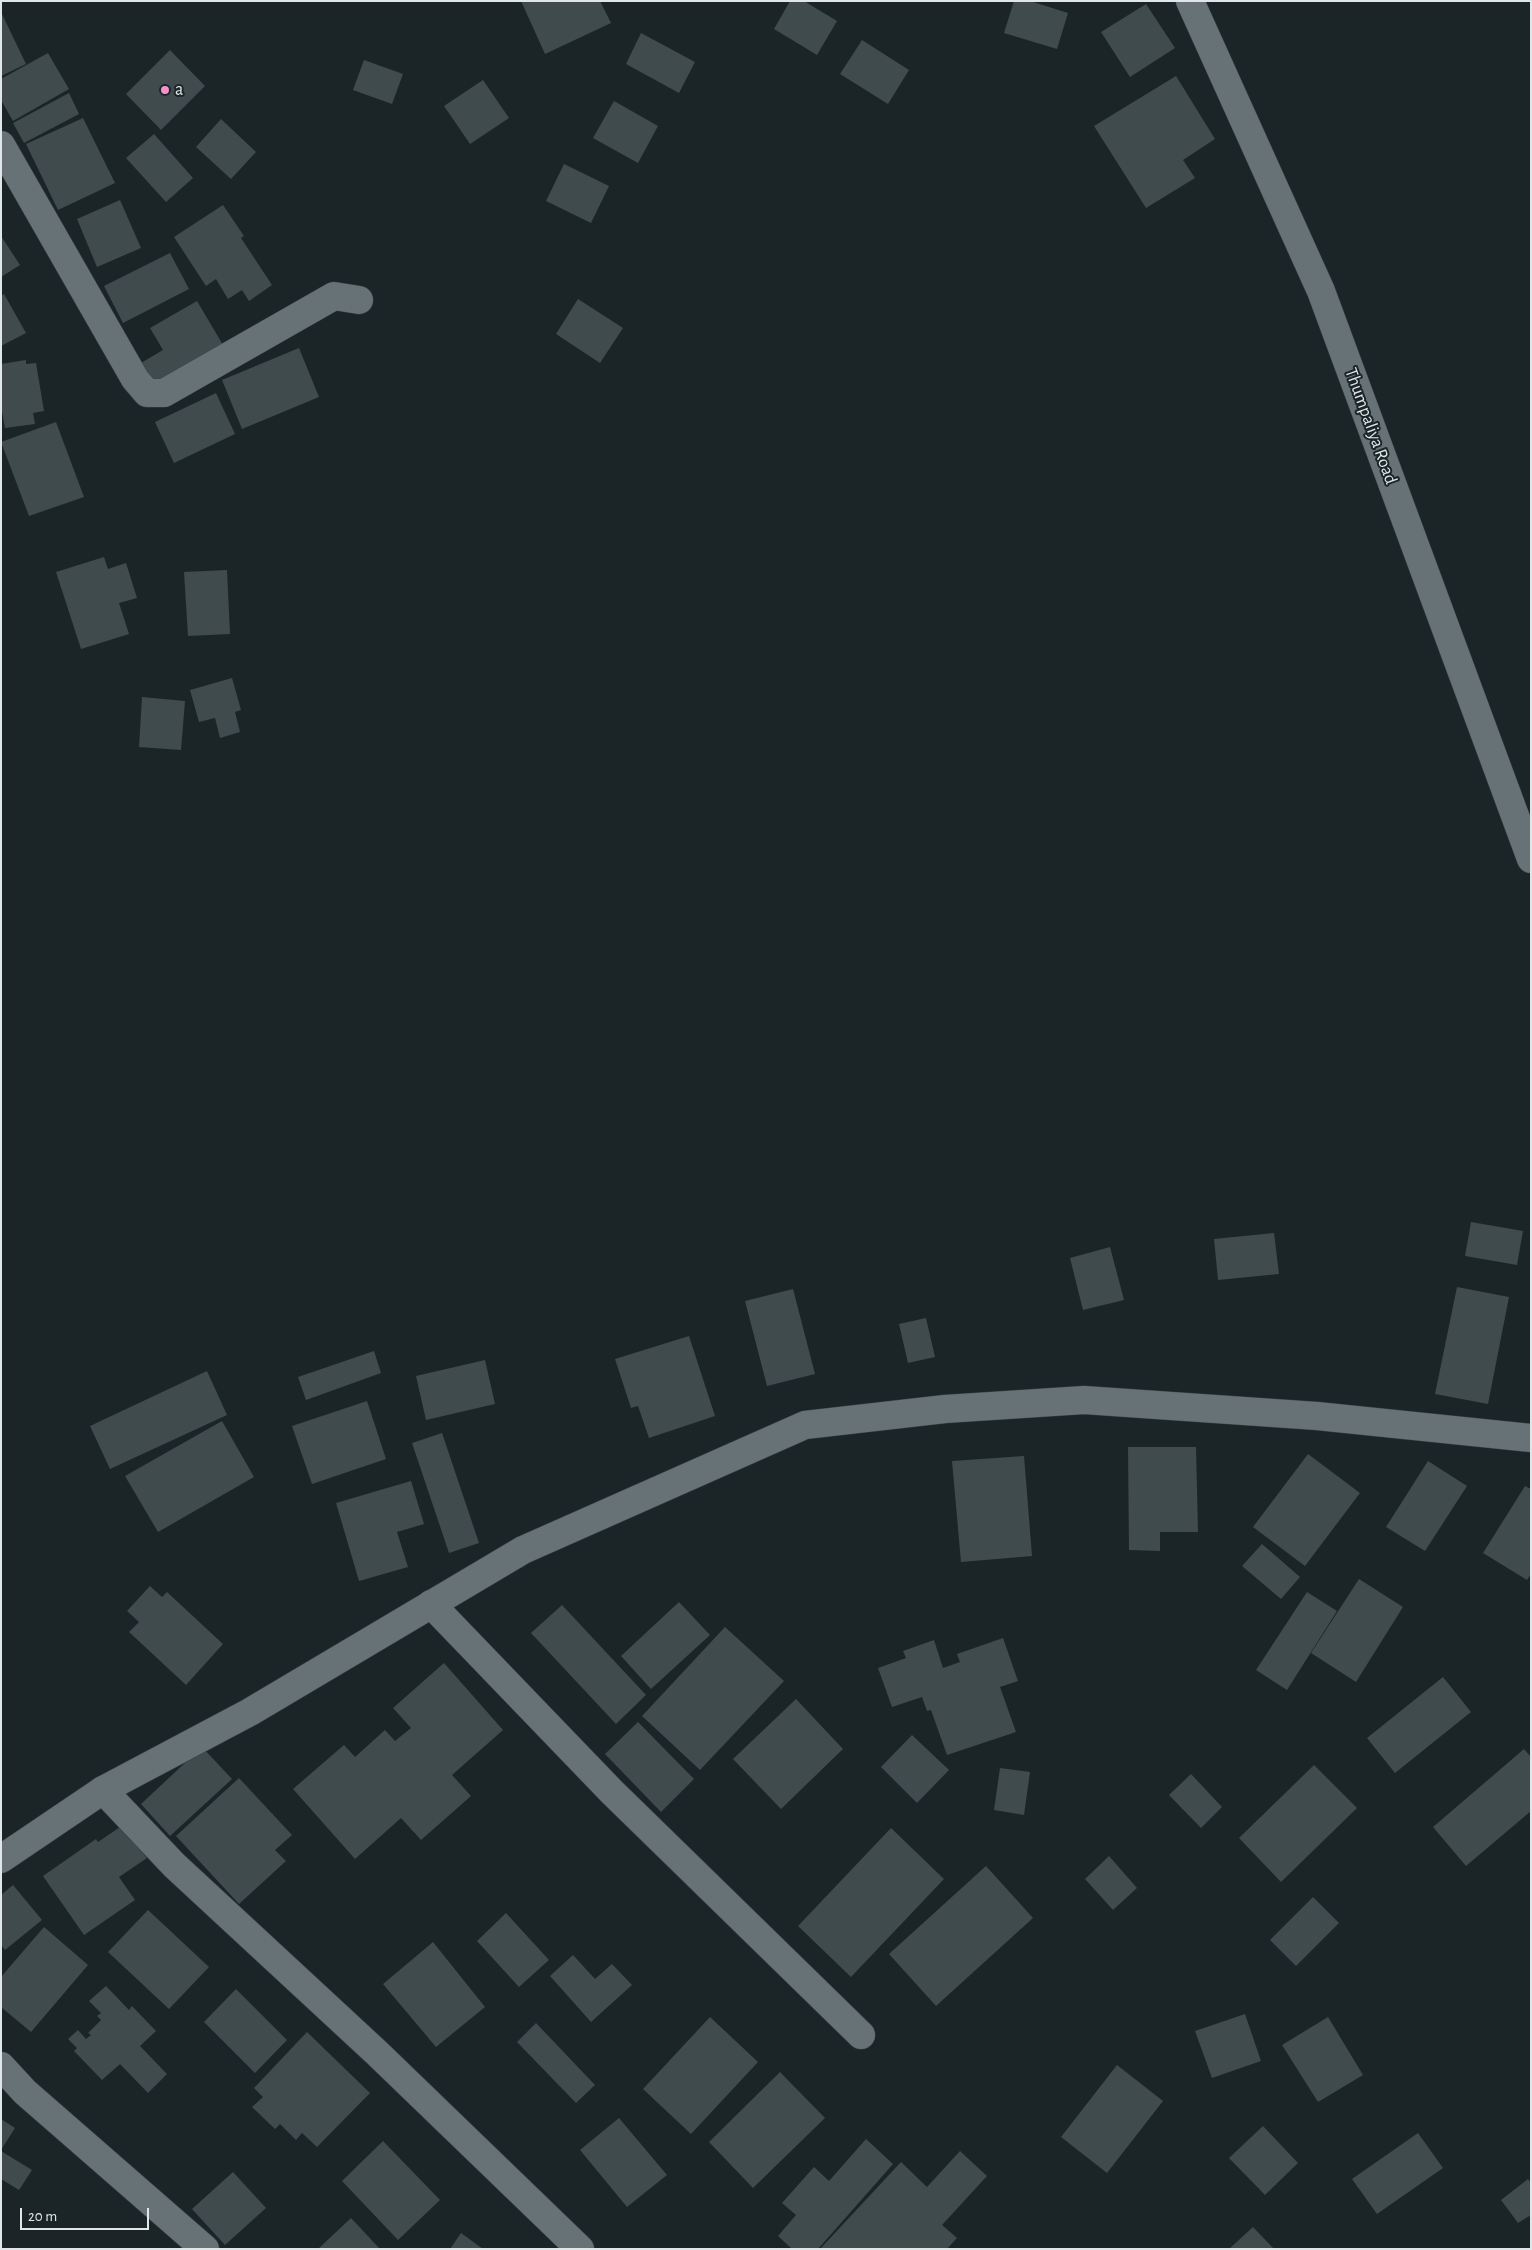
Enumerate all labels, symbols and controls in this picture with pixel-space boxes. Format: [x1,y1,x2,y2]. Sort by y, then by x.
place label: a [175,79,183,101]
marker: a [159,84,171,96]
street label: Thumpaliya Road [1340,365,1402,487]
scale bar [22,2198,151,2230]
text: 20 m [28,2209,57,2224]

